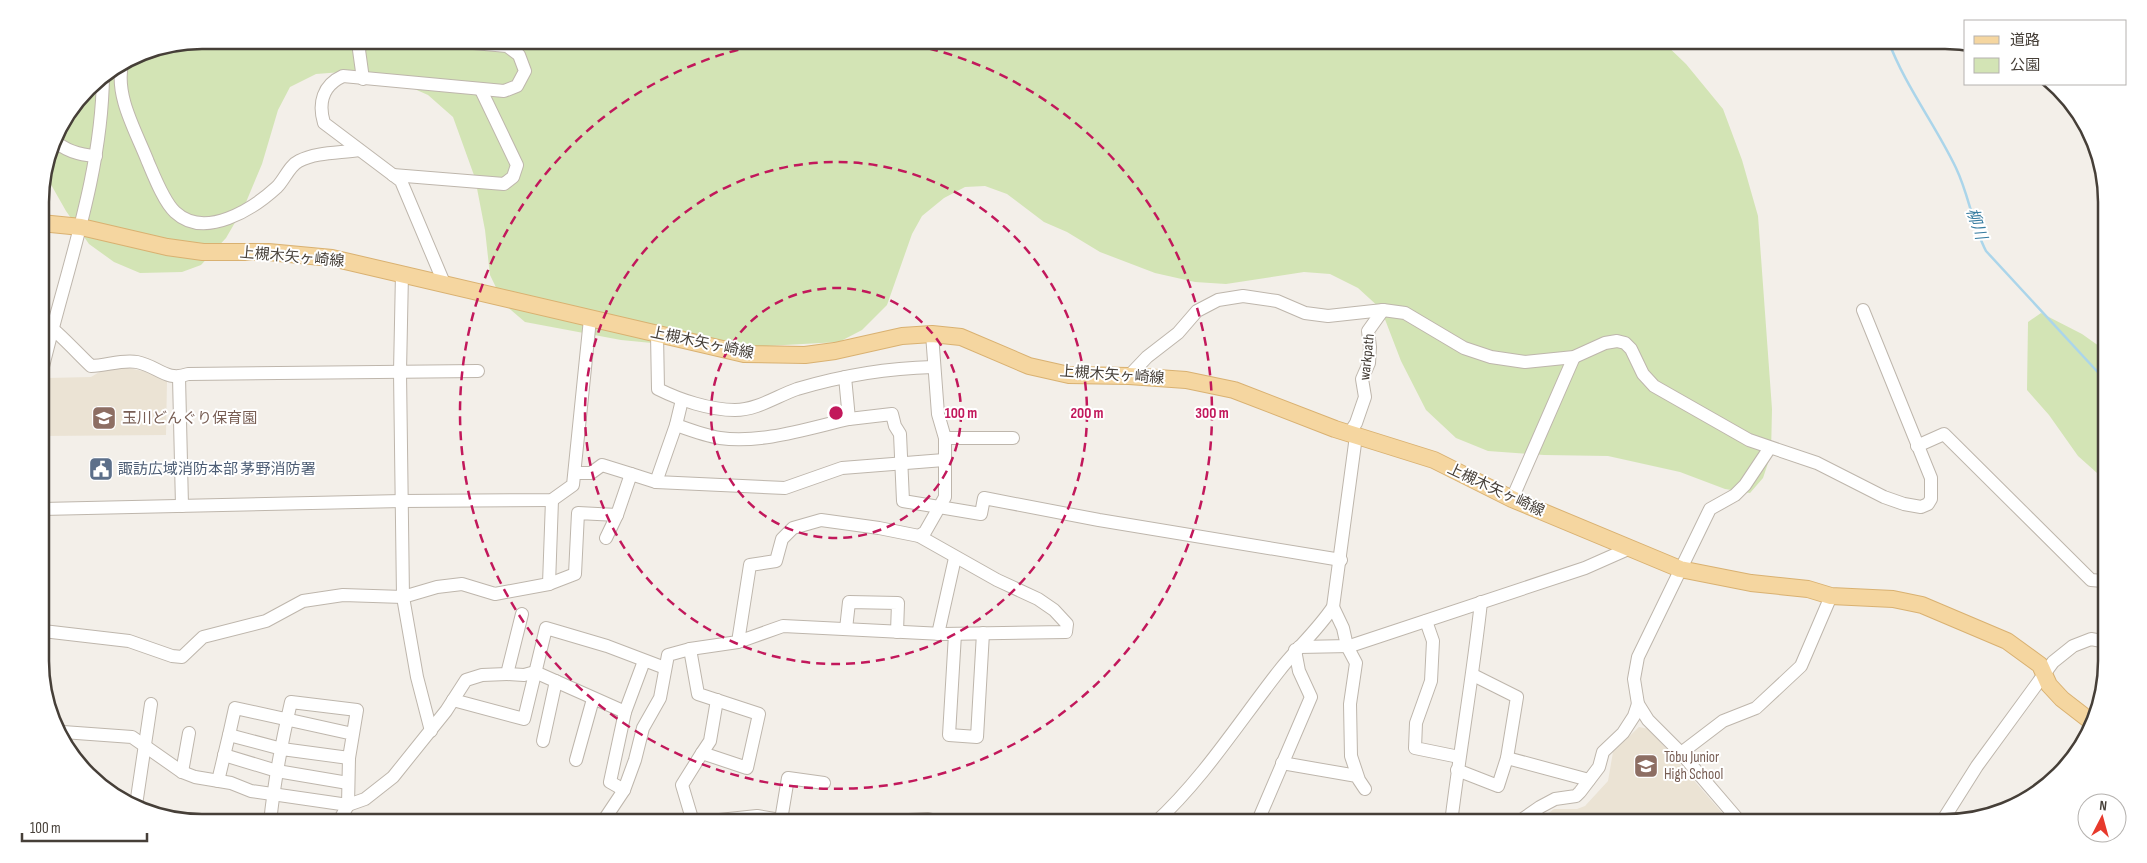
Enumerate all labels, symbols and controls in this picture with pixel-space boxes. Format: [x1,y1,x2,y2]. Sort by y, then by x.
legend [1964,20,2127,85]
text: 道路 [2010,31,2040,50]
text: 公園 [2010,56,2040,75]
water label: 柳川 [1962,206,1991,244]
street label: 上槻木矢ヶ崎線 [239,243,345,271]
street label: 上槻木矢ヶ崎線 [649,323,755,363]
street label: warkpath [1355,333,1379,381]
street label: 上槻木矢ヶ崎線 [1059,362,1165,388]
centre of rings [827,404,845,422]
text: 100 m [945,404,977,423]
text: 200 m [1070,404,1104,423]
text: 300 m [1195,404,1229,423]
school or university icon: 玉川どんぐり保育園 [91,405,117,431]
place label: 玉川どんぐり保育園 [122,409,257,428]
public building icon: 諏訪広域消防本部 茅野消防署 [88,456,114,482]
street label: 上槻木矢ヶ崎線 [1444,459,1548,521]
place label: 諏訪広域消防本部 茅野消防署 [118,460,315,479]
place label: Tōbu Junior High School [1664,748,1723,784]
school or university icon: Tōbu Junior High School [1633,753,1659,779]
north arrow [2077,793,2127,843]
text: N [2099,797,2108,814]
scale bar [22,810,148,842]
text: 100 m [30,819,61,838]

